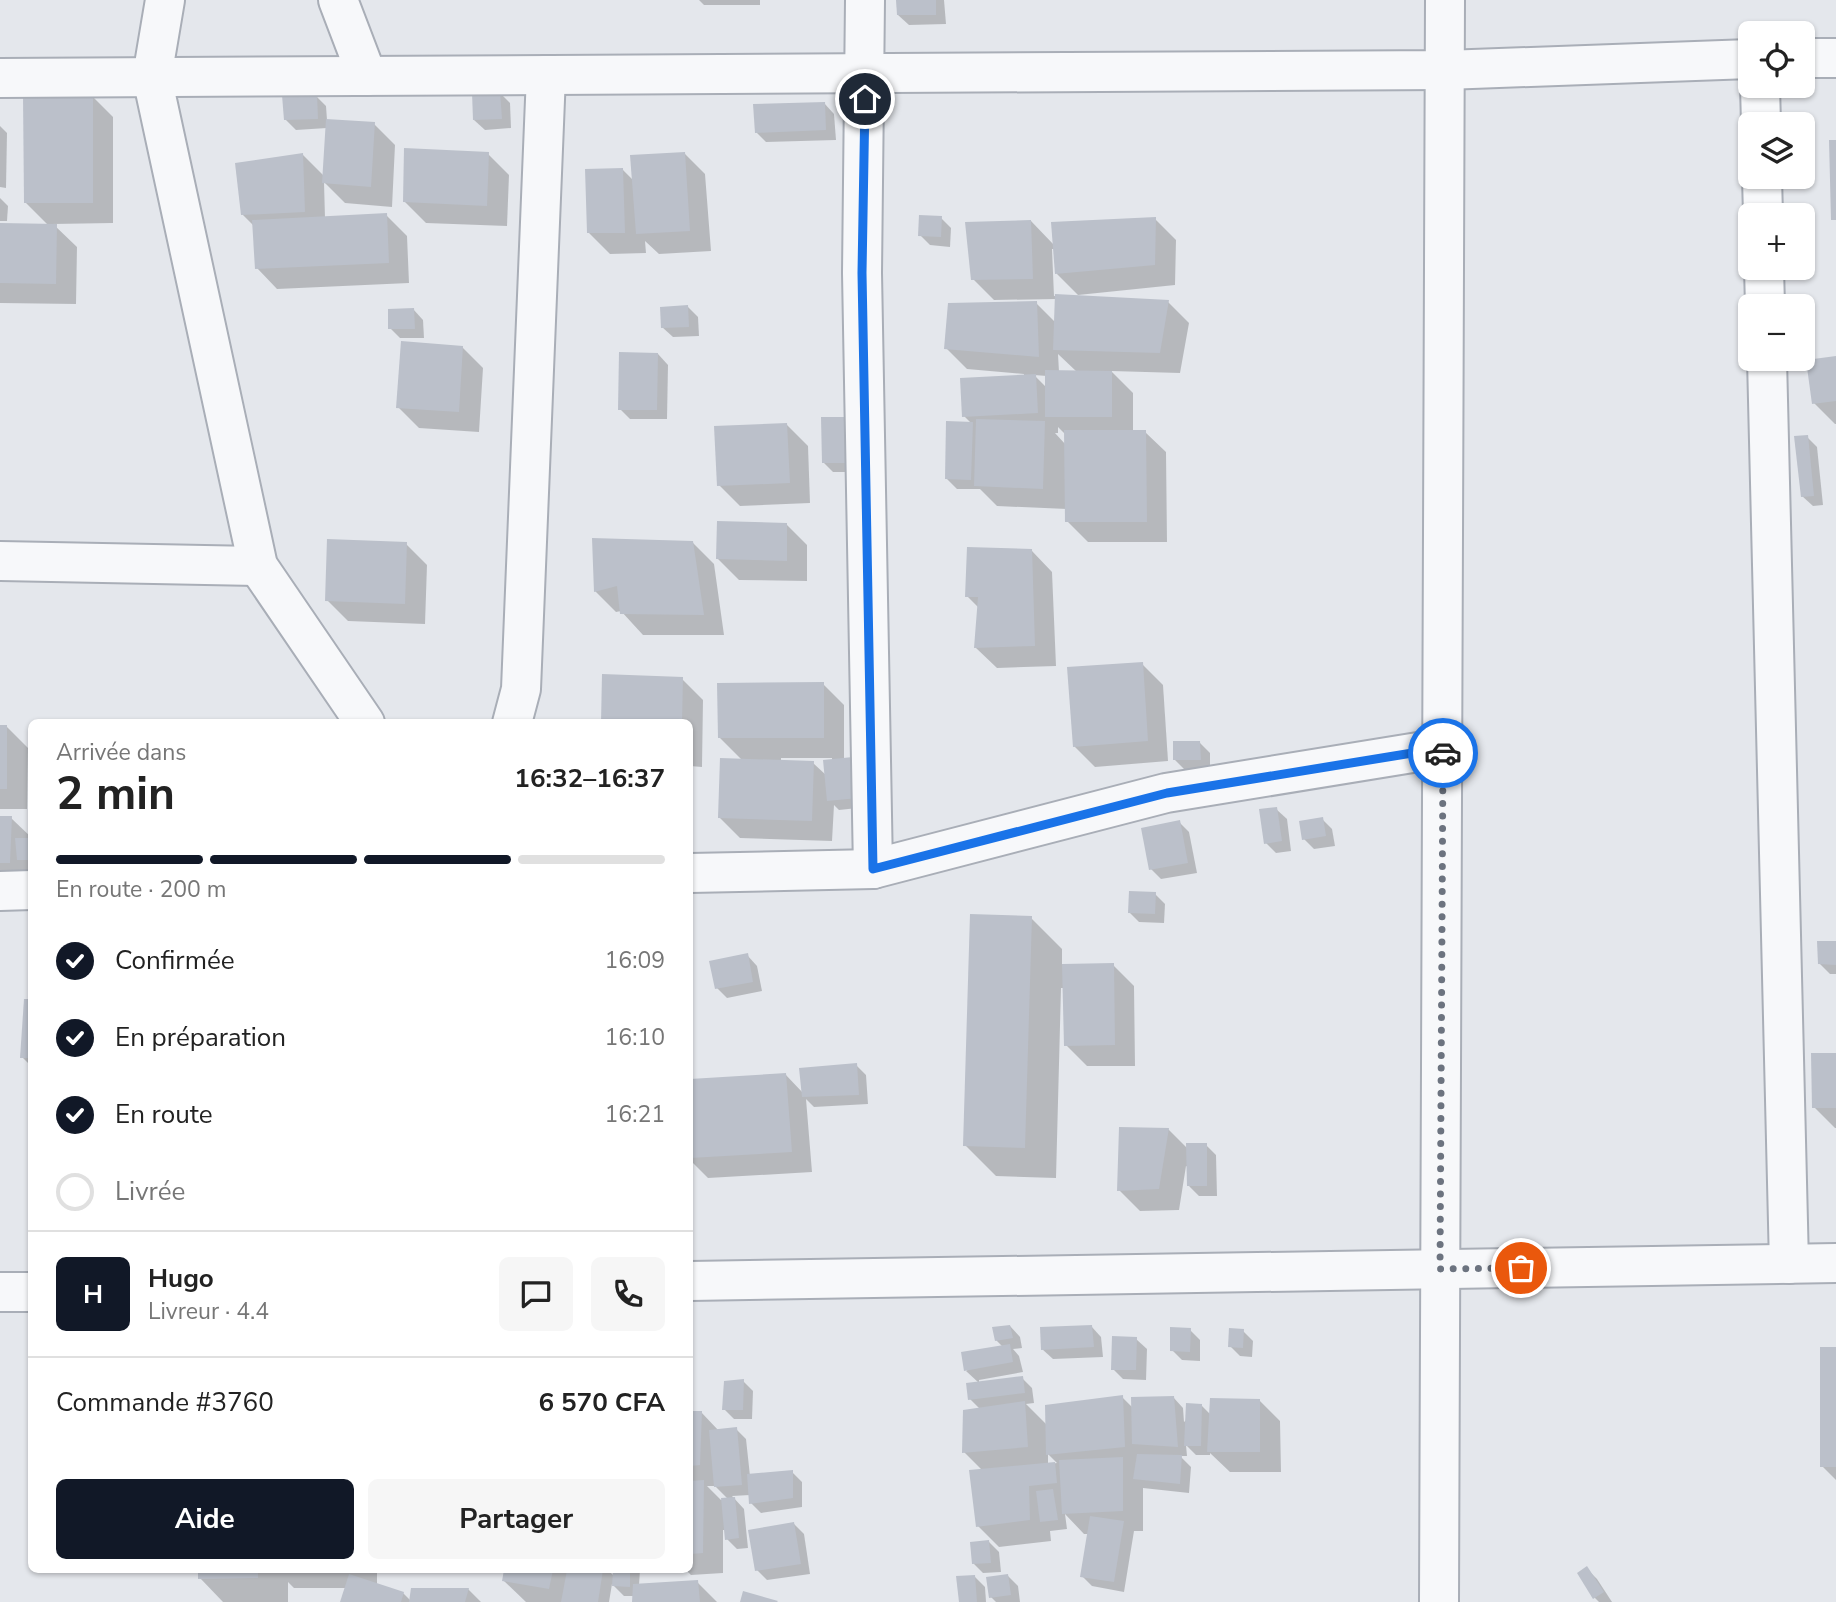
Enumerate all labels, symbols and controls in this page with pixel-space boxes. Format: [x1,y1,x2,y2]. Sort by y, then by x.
map controls [1738,21,1815,371]
button: locate [1738,21,1815,98]
pin [835,69,895,129]
icon: home [846,80,884,118]
button: layers [1738,112,1815,189]
button: + [1738,203,1815,280]
button: − [1738,294,1815,371]
courier [1408,718,1478,788]
icon: car [1424,734,1462,772]
text: Arrivée dans [56,737,186,768]
text: 16:32–16:37 [514,761,665,796]
text: 2 min [56,762,175,825]
text: En route · 200 m [56,874,226,905]
icon: check [56,942,94,980]
text: Confirmée [115,943,235,978]
text: 16:09 [605,945,665,976]
icon: check [56,1019,94,1057]
text: En préparation [115,1020,286,1055]
text: 16:10 [605,1022,665,1053]
icon: check [56,1096,94,1134]
text: En route [115,1097,213,1132]
text: 16:21 [605,1099,665,1130]
text: Livrée [115,1174,185,1209]
pin [1491,1238,1551,1298]
icon: bag [1502,1249,1540,1287]
button: chat [499,1257,573,1331]
button: phone [591,1257,665,1331]
text: Hugo [148,1261,214,1296]
text: H [83,1277,103,1312]
text: Livreur · 4.4 [148,1296,269,1327]
text: Commande #3760 [56,1385,274,1420]
text: 6 570 CFA [538,1385,665,1420]
button: Aide [56,1479,354,1559]
button: Partager [368,1479,665,1559]

